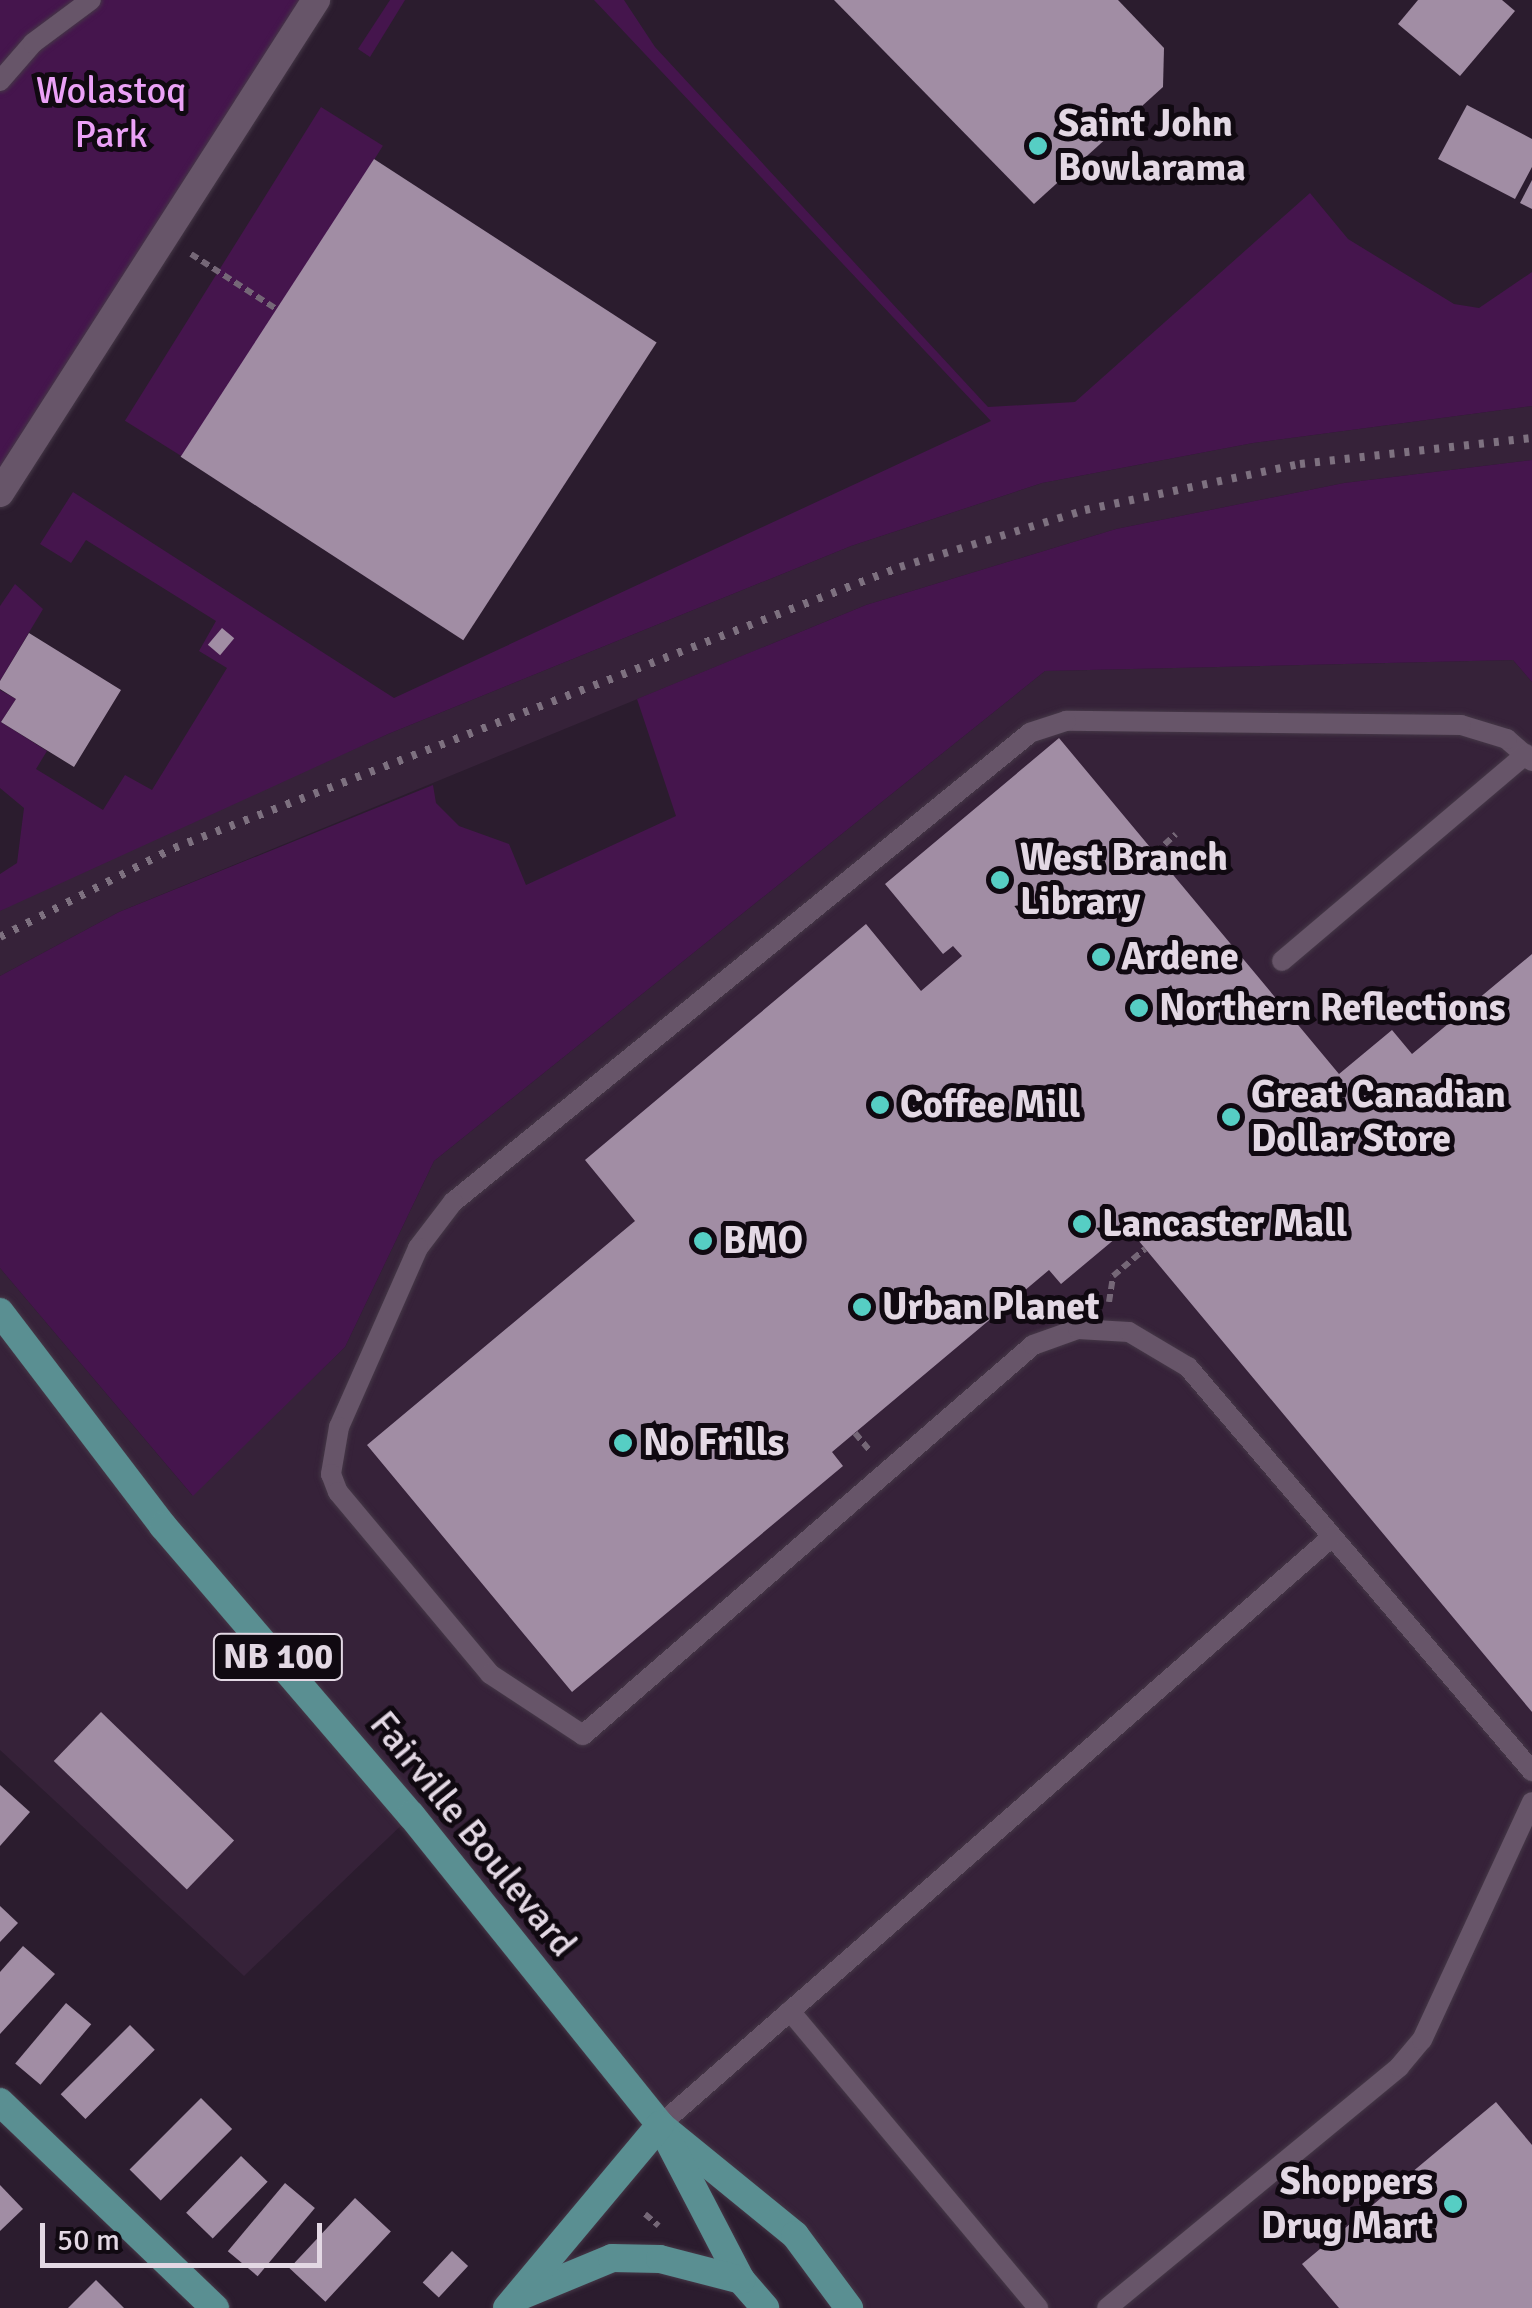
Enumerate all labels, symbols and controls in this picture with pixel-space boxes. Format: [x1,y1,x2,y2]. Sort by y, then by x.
park label: Wolastoq Park [36,68,186,157]
place label: Saint John Bowlarama [1058,101,1246,190]
marker: Saint John Bowlarama [1027,135,1049,157]
place label: West Branch Library [1020,835,1228,924]
marker: West Branch Library [989,869,1011,891]
place label: Ardene [1121,934,1239,980]
marker: Ardene [1090,946,1112,968]
place label: Northern Reflections [1159,985,1506,1031]
marker: Northern Reflections [1128,997,1150,1019]
place label: Great Canadian Dollar Store [1251,1072,1506,1162]
place label: Coffee Mill [900,1082,1080,1128]
marker: Coffee Mill [869,1094,891,1116]
marker: Great Canadian Dollar Store [1220,1106,1242,1128]
place label: Lancaster Mall [1102,1201,1347,1247]
marker: Lancaster Mall [1071,1213,1093,1235]
place label: BMO [723,1218,803,1264]
marker: BMO [692,1230,714,1252]
place label: Urban Planet [882,1284,1099,1330]
marker: Urban Planet [851,1296,873,1318]
place label: No Frills [643,1420,784,1466]
marker: No Frills [612,1432,634,1454]
road number: NB 100 [210,1627,346,1687]
street label: Fairville Boulevard [360,1702,586,1966]
place label: Shoppers Drug Mart [1261,2159,1433,2248]
marker: Shoppers Drug Mart [1442,2193,1464,2215]
scale bar [45,2203,328,2265]
text: 50 m [57,2222,120,2259]

